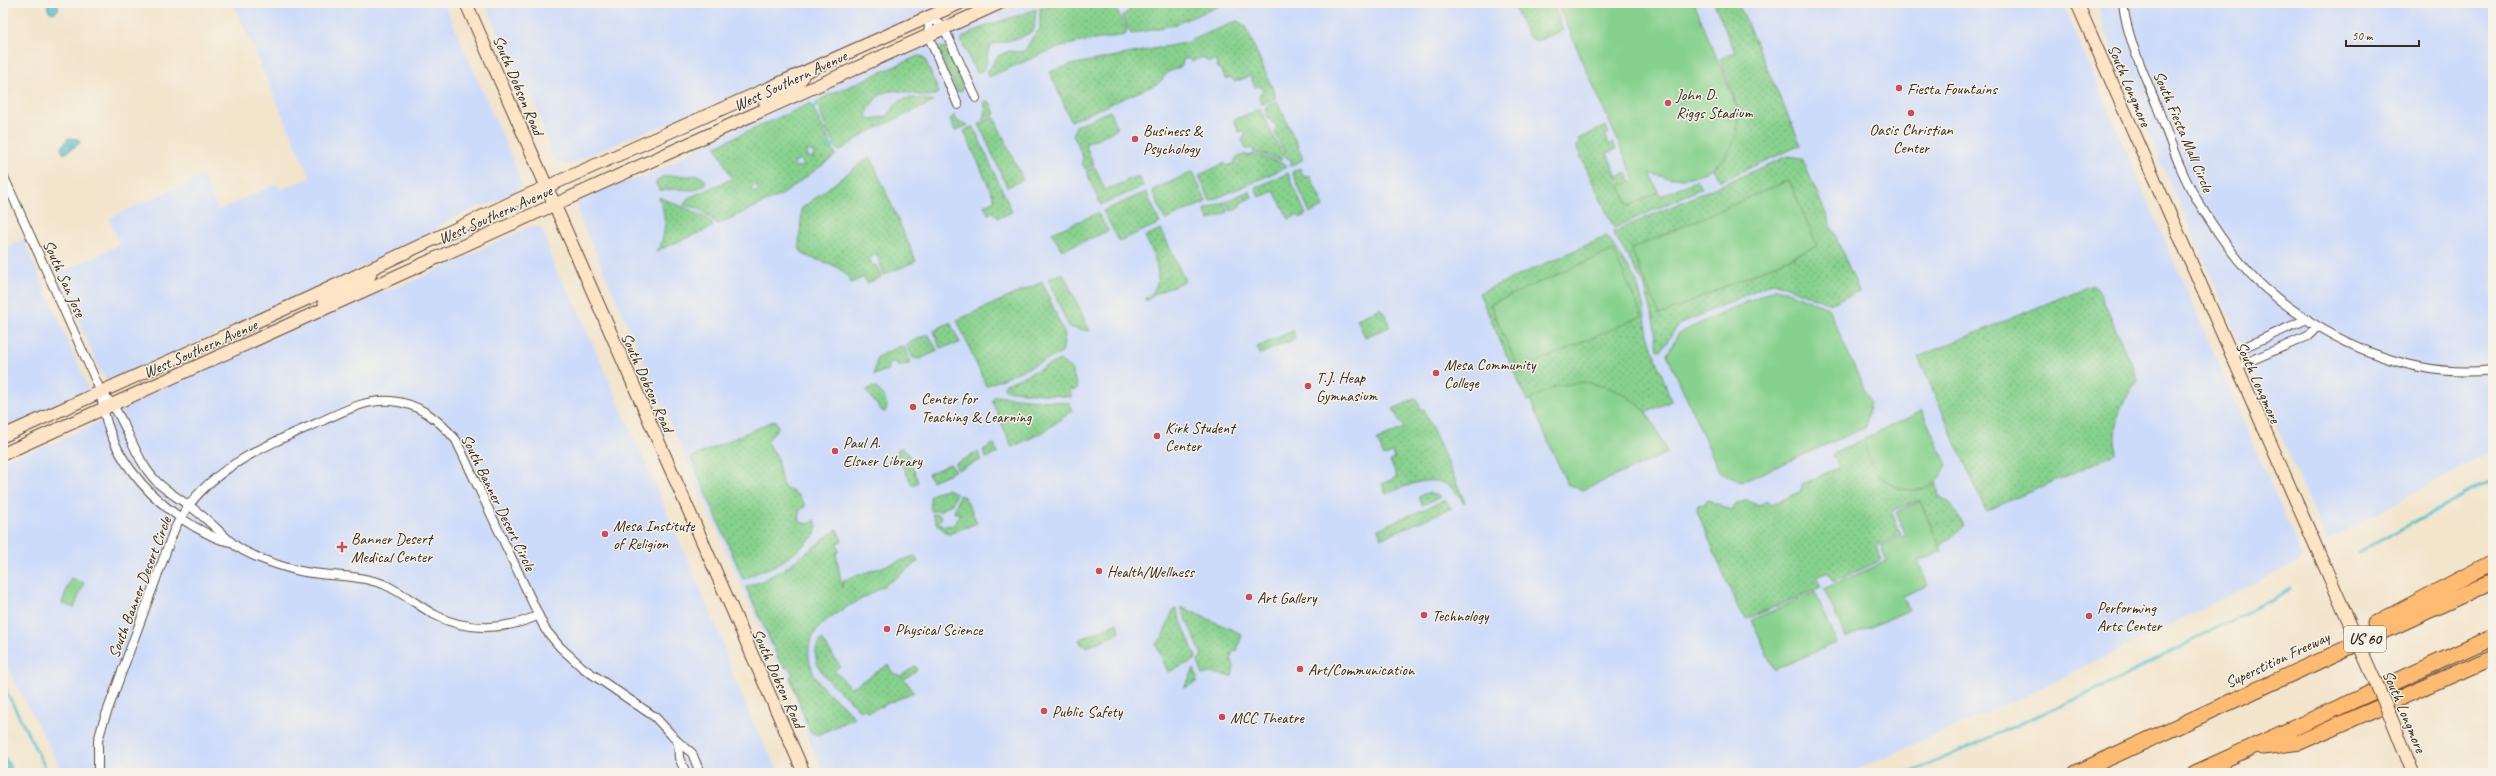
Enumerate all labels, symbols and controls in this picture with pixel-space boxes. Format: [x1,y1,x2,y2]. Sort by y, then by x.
scale bar [2346,22,2419,48]
text: 50 m [2352,28,2374,44]
street label: South Dobson Road [488,32,549,141]
street label: South Longmore [2103,41,2156,131]
street label: West Southern Avenue [731,45,852,116]
street label: South Fiesta Mall Circle [2149,68,2218,197]
place label: Fiesta Fountains [1907,79,1999,99]
marker: Fiesta Fountains [1894,83,1904,93]
place label: John D. Riggs Stadium [1675,85,1754,123]
marker: John D. Riggs Stadium [1663,98,1673,108]
marker: Oasis Christian Center [1906,108,1916,118]
place label: Oasis Christian Center [1869,120,1954,158]
place label: Business & Psychology [1143,121,1204,159]
marker: Business & Psychology [1130,134,1140,144]
street label: West Southern Avenue [435,180,557,249]
street label: South San Jose [38,237,91,322]
street label: West Southern Avenue [140,314,262,383]
street label: South Dobson Road [616,330,679,438]
street label: South Longmore [2231,338,2286,428]
place label: Mesa Community College [1444,355,1537,393]
place label: T.J. Heap Gymnasium [1316,368,1379,406]
marker: Mesa Community College [1431,368,1441,378]
marker: T.J. Heap Gymnasium [1303,381,1313,391]
place label: Center for Teaching & Learning [921,389,1033,427]
marker: Center for Teaching & Learning [908,402,918,412]
place label: Kirk Student Center [1165,418,1237,456]
street label: South Banner Desert Circle [456,431,541,576]
marker: Kirk Student Center [1152,431,1162,441]
place label: Paul A. Elsner Library [843,433,924,471]
marker: Paul A. Elsner Library [830,446,840,456]
street label: South Banner Desert Circle [104,512,177,661]
place label: Mesa Institute of Religion [613,516,696,554]
place label: Banner Desert Medical Center [351,529,434,567]
marker: Mesa Institute of Religion [600,529,610,539]
marker: Banner Desert Medical Center [336,541,348,553]
place label: Health/Wellness [1107,562,1195,582]
marker: Health/Wellness [1094,566,1104,576]
place label: Art Gallery [1257,588,1318,608]
marker: Art Gallery [1244,592,1254,602]
place label: Performing Arts Center [2097,598,2163,636]
place label: Technology [1432,606,1490,626]
marker: Technology [1419,610,1429,620]
marker: Performing Arts Center [2084,611,2094,621]
place label: Physical Science [895,620,984,640]
marker: Physical Science [882,624,892,634]
street label: South Dobson Road [747,626,810,734]
street label: Superstition Freeway [2222,626,2334,693]
road number: US 60 [2344,626,2386,652]
place label: Art/Communication [1308,660,1415,680]
marker: Art/Communication [1295,664,1305,674]
street label: South Longmore [2378,667,2431,757]
place label: Public Safety [1052,702,1124,722]
marker: Public Safety [1039,706,1049,716]
place label: MCC Theatre [1230,708,1306,728]
marker: MCC Theatre [1217,712,1227,722]

